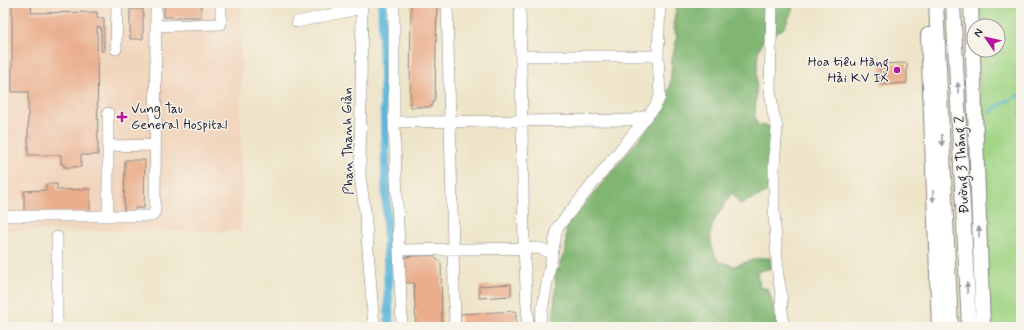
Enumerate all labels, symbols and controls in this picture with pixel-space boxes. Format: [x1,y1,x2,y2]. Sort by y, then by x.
north arrow [966,18,1006,58]
text: N [971,26,986,40]
place label: Hoa tiêu Hàng Hải KV IX [808,53,889,87]
marker: Hoa tiêu Hàng Hải KV IX [892,65,902,75]
one-way arrow [954,82,961,94]
street label: Phan Thanh Giản [338,87,358,195]
place label: Vung Tau General Hospital [131,100,228,134]
marker: Vung Tau General Hospital [116,111,128,123]
street label: Đường 3 Tháng 2 [950,116,976,214]
one-way arrow [939,134,946,146]
one-way arrow [930,190,937,202]
one-way arrow [976,225,982,238]
one-way arrow [964,282,971,294]

